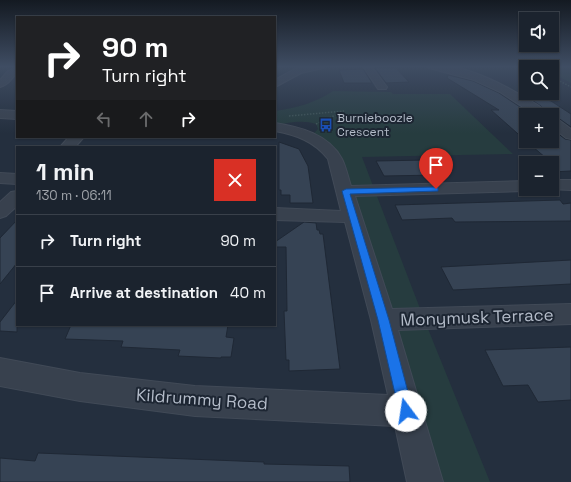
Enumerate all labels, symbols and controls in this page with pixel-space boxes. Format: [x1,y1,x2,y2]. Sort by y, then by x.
map controls [519,12,559,196]
button: sound [519,12,559,52]
text: 90 m [102,29,168,65]
icon: right [36,32,88,84]
button: search [519,60,559,100]
text: Turn right [102,64,186,87]
icon: left [93,108,115,130]
icon: ahead [135,108,157,130]
icon: right [177,108,199,130]
button: + [519,108,559,148]
place label: Burnieboozle Crescent [337,110,413,140]
bus stop icon: Burnieboozle Crescent [318,117,334,133]
pin [419,148,453,189]
icon: arrive [425,154,447,176]
text: 1 min [36,156,95,187]
button: − [519,156,559,196]
button: close [214,159,256,201]
text: 130 m · 06:11 [36,187,112,204]
icon: right [36,230,58,252]
text: Turn right [70,231,141,250]
text: 90 m [220,231,256,250]
icon: arrive [36,282,58,304]
text: Arrive at destination [70,283,218,302]
text: 40 m [230,283,266,302]
street label: Monymusk Terrace [400,303,554,331]
street label: Kildrummy Road [135,383,269,415]
position arrow [385,390,427,432]

